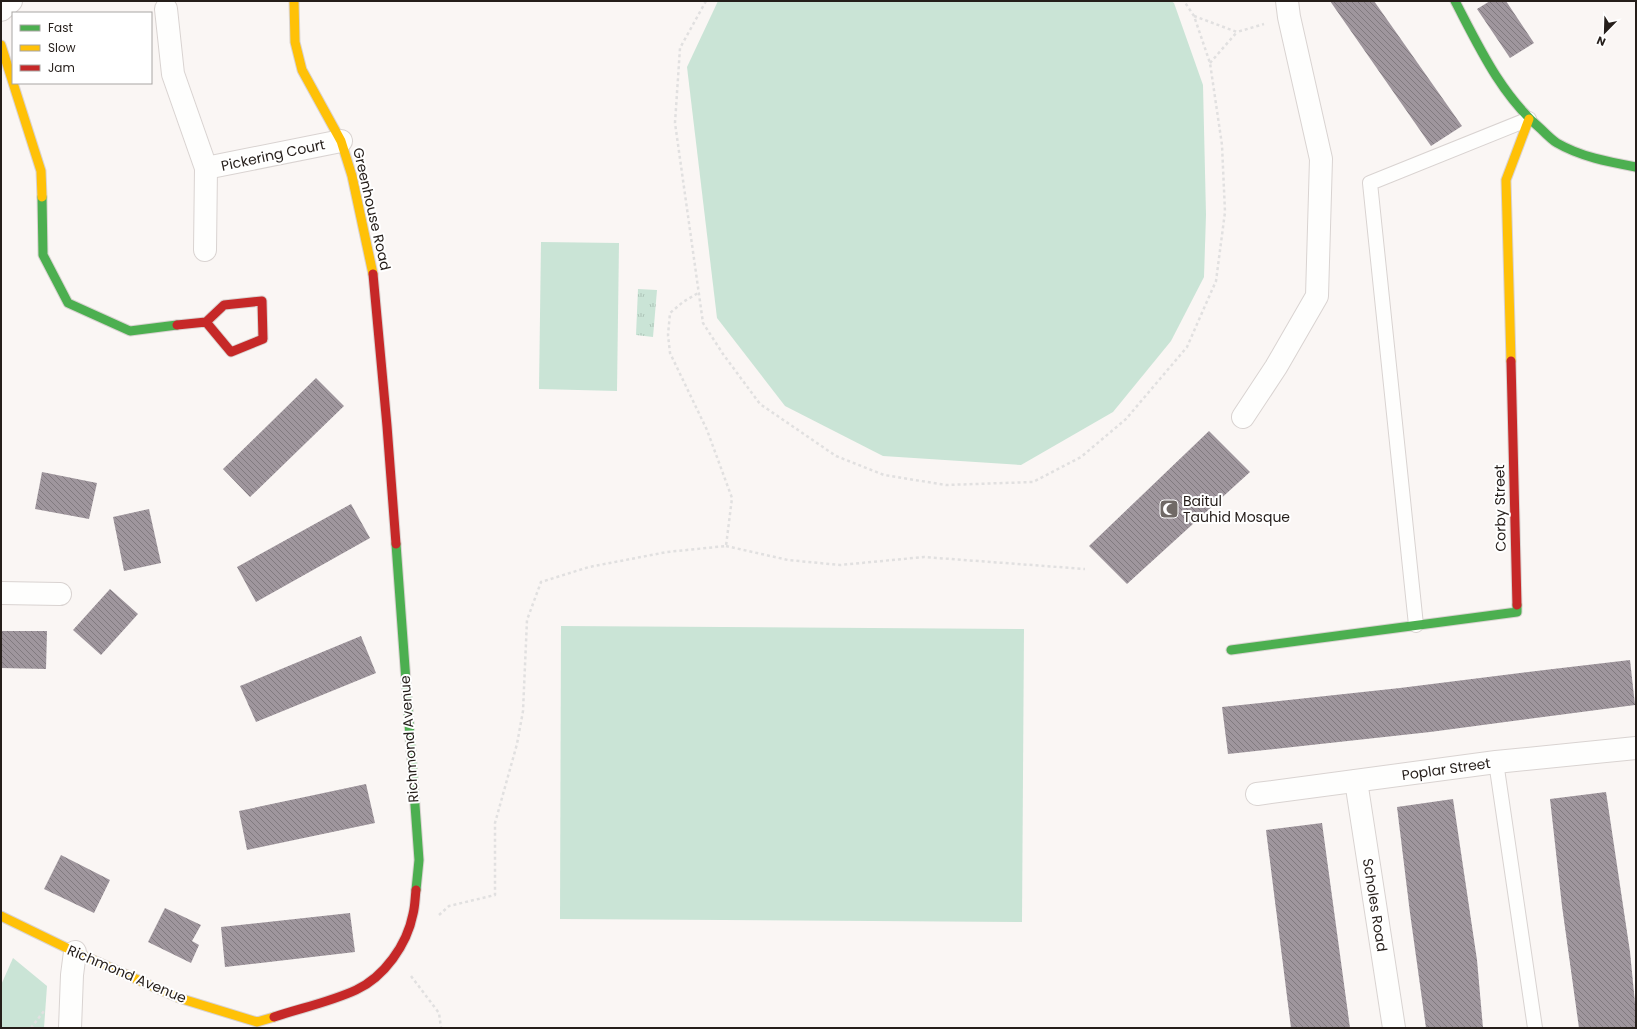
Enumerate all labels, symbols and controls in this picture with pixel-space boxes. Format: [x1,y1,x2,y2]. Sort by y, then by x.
legend [12,12,152,84]
north arrow [1585,12,1625,52]
text: Fast [48,19,73,36]
text: N [1594,32,1608,50]
text: Slow [48,39,76,56]
text: Jam [48,59,75,76]
street label: Pickering Court [219,134,327,176]
street label: Greenhouse Road [348,146,396,272]
street label: Corby Street [1489,464,1511,552]
place label: Baitul Tauhid Mosque [1183,491,1290,527]
mosque icon: Baitul Tauhid Mosque [1158,498,1180,520]
street label: Richmond Avenue [395,674,423,803]
street label: Poplar Street [1400,753,1492,785]
street label: Scholes Road [1358,857,1392,953]
street label: Richmond Avenue [64,940,190,1008]

